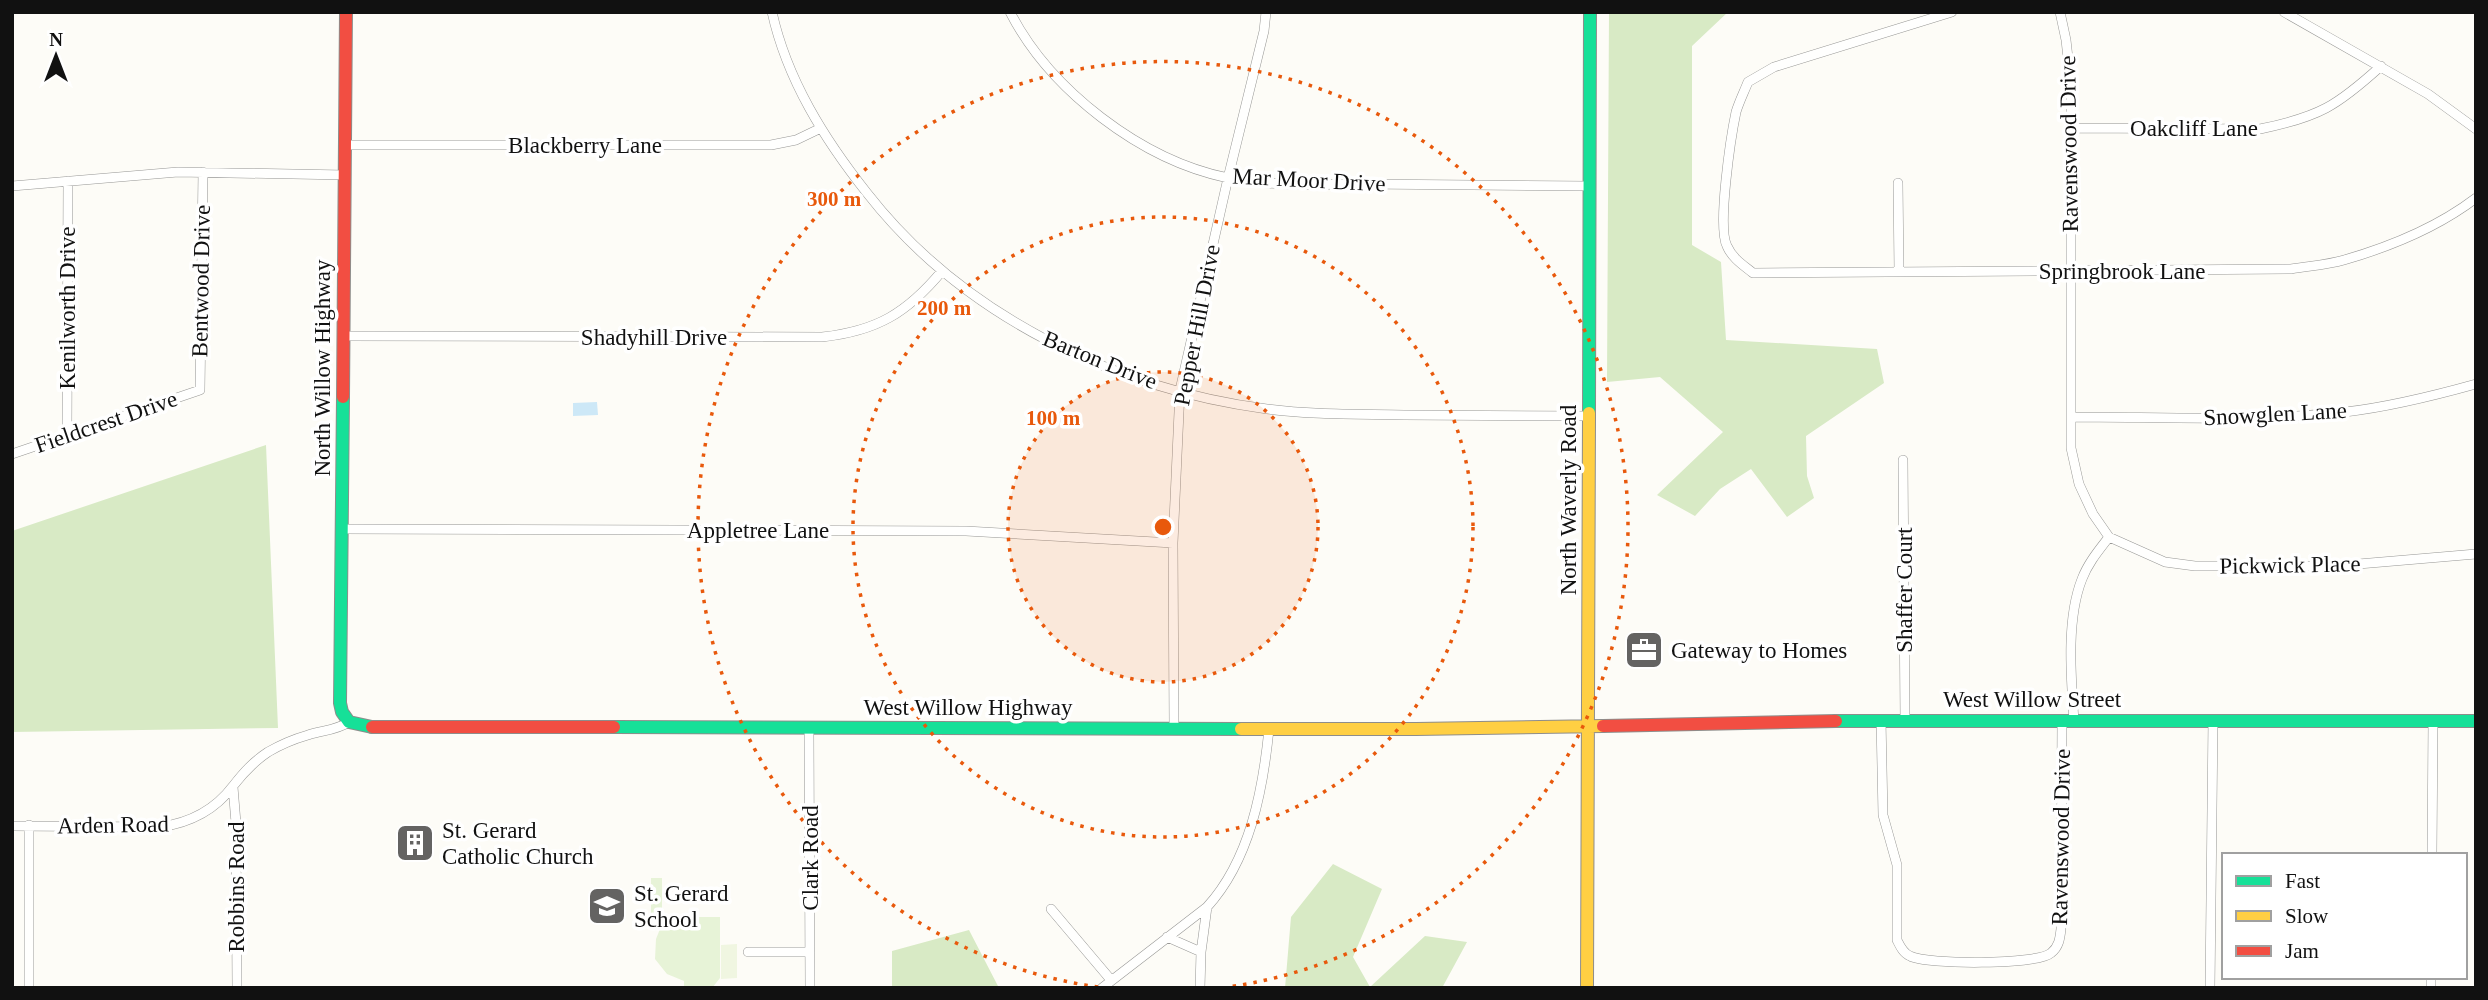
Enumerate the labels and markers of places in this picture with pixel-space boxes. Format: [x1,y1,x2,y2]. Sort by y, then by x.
centre of rings [1151,515,1175,539]
office icon: Gateway to Homes [1623,629,1665,671]
place label: Gateway to Homes [1671,638,1847,663]
place label: St. Gerard Catholic Church [442,818,594,869]
building icon: St. Gerard Catholic Church [394,822,436,864]
place label: St. Gerard School [634,881,729,932]
school or university icon: St. Gerard School [586,885,628,927]

